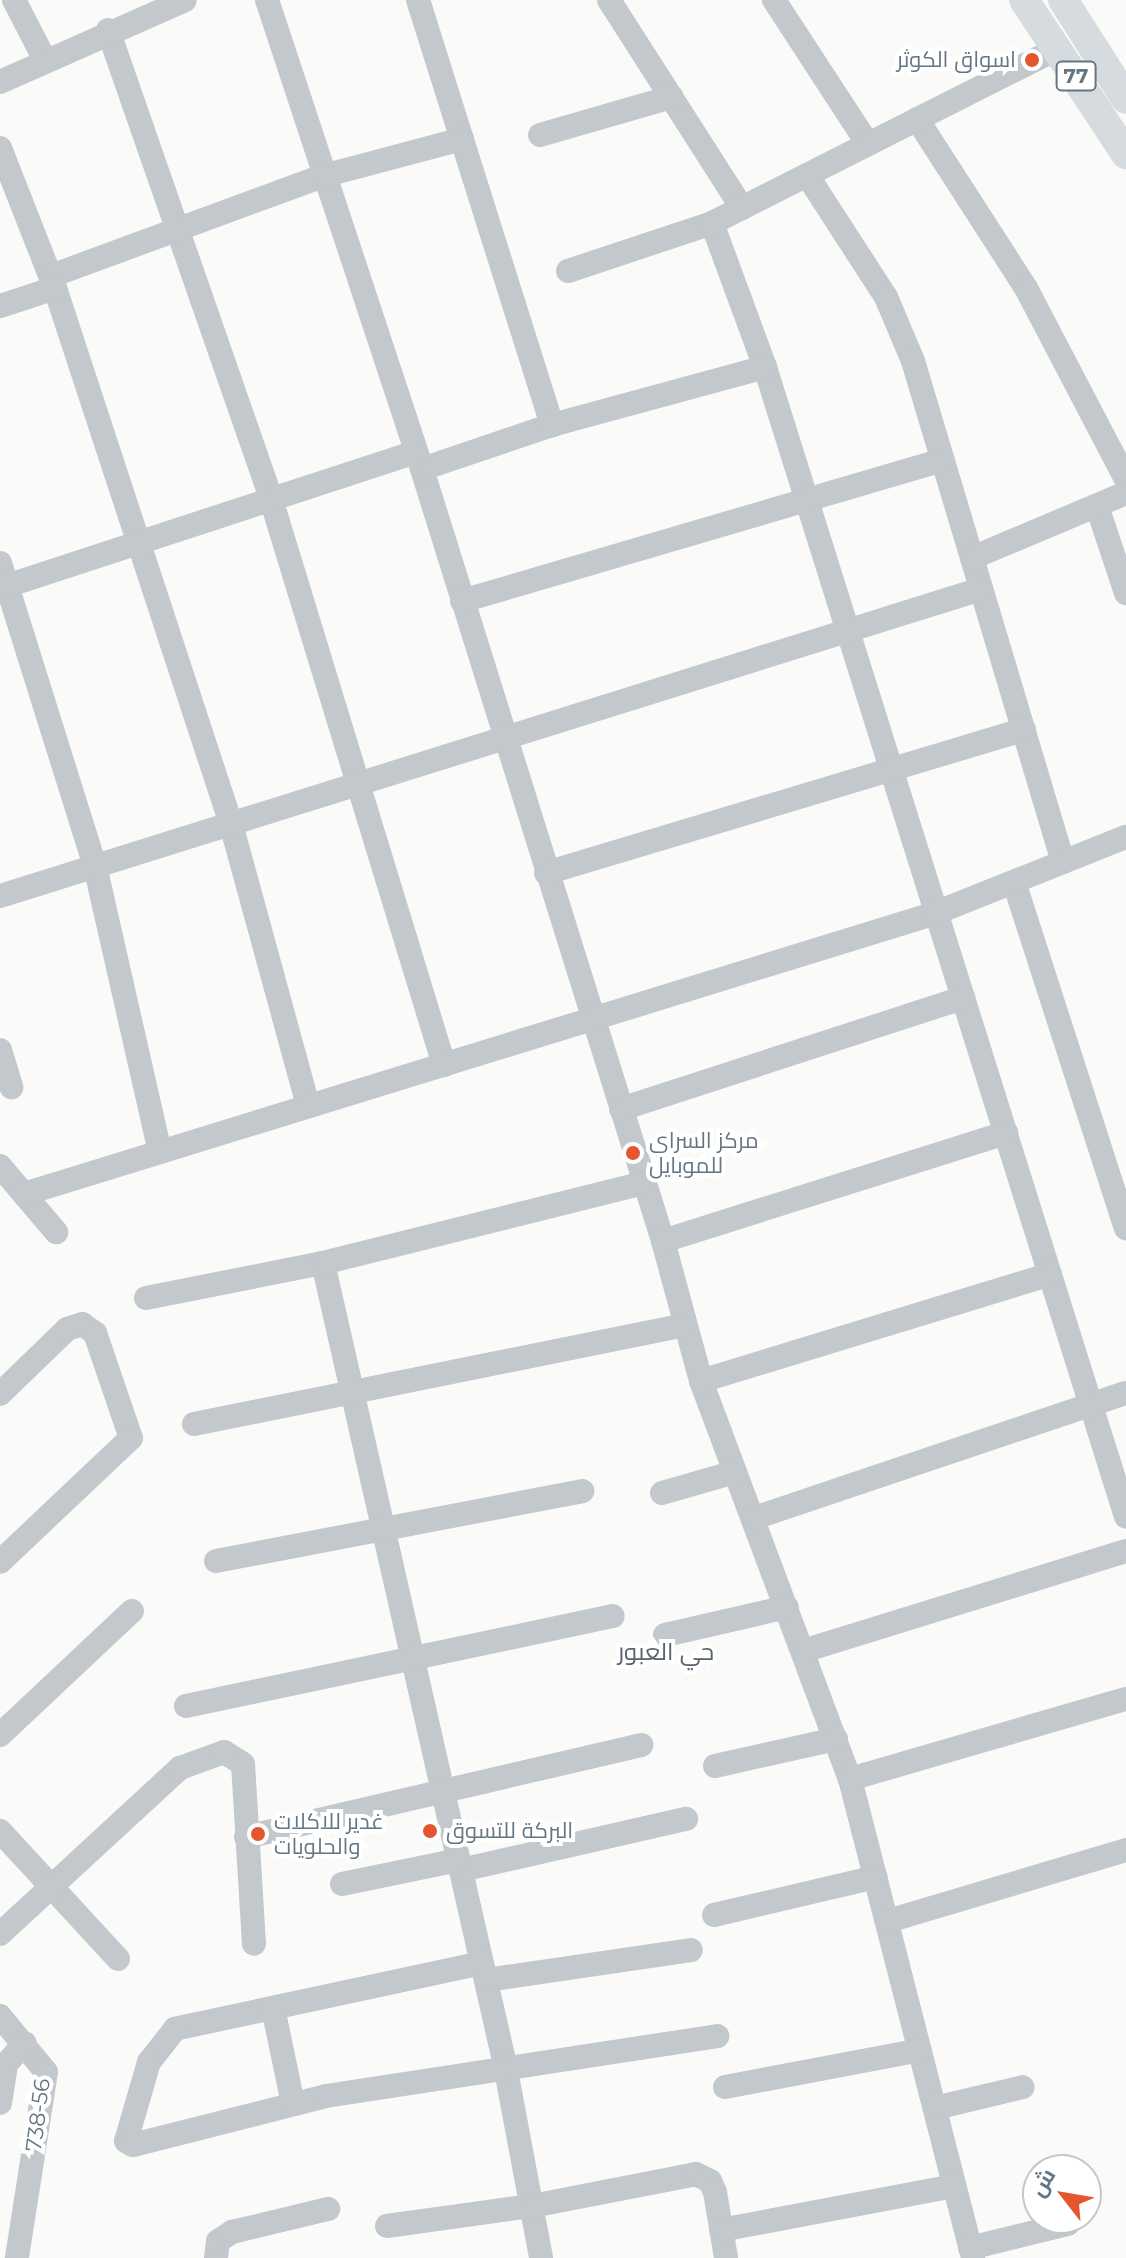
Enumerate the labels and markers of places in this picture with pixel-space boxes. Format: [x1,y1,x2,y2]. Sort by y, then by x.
place label: اسواق الكوثر [897,47,1016,73]
marker: اسواق الكوثر [1023,51,1041,69]
place label: مركز السراي للموبايل [649,1127,759,1178]
marker: مركز السراي للموبايل [624,1144,642,1162]
place label: غدير للاكلات والحلويات [274,1808,384,1860]
place label: البركة للتسوق [446,1818,573,1844]
marker: البركة للتسوق [421,1822,439,1840]
marker: غدير للاكلات والحلويات [249,1825,267,1843]

